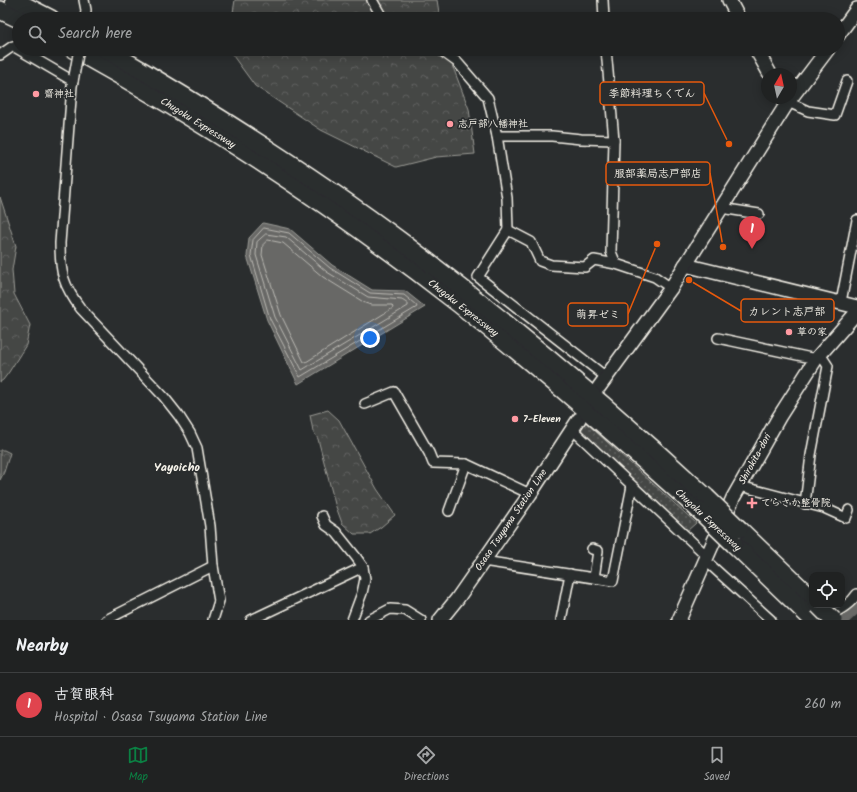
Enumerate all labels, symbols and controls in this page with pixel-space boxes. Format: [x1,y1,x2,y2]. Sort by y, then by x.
search box [12,12,845,56]
text: Search here [58,22,132,46]
icon: search [26,23,48,45]
north arrow [761,68,797,104]
callout: 季節料理ちくでん [600,82,704,105]
text: 季節料理ちくでん [608,85,696,103]
place label: 齋神社 [44,86,74,102]
marker: 齋神社 [31,89,41,99]
street label: Chugoku Expressway [157,93,239,153]
place label: 志戸部八幡神社 [458,116,528,132]
marker: 志戸部八幡神社 [445,119,455,129]
callout: 服部薬局志戸部店 [606,162,710,185]
text: 服部薬局志戸部店 [614,165,702,183]
pin: 1 [739,216,765,249]
street label: Chugoku Expressway [424,275,502,341]
callout: カレント志戸部 [741,299,834,322]
callout: 萌昇ゼミ [568,303,628,326]
text: カレント志戸部 [749,303,826,321]
text: 萌昇ゼミ [576,306,620,324]
place label: 草の家 [797,324,827,340]
marker: 草の家 [784,327,794,337]
your location [360,328,380,348]
place label: 7-Eleven [523,411,561,427]
marker: 7-Eleven [510,414,520,424]
street label: Shirokita-dori [734,430,776,488]
district label: Yayoicho [154,458,200,477]
street label: Osasa Tsuyama Station Line [471,465,552,574]
street label: Chugoku Expressway [671,485,745,555]
place label: てらさか整骨院 [761,495,831,511]
marker: てらさか整骨院 [746,497,758,509]
map controls [809,572,845,608]
button: locate [809,572,845,608]
text: Nearby [16,633,68,660]
text: 古賀眼科 [54,683,114,707]
text: 1 [27,694,31,715]
text: 260 m [804,694,841,715]
text: Hospital · Osasa Tsuyama Station Line [54,707,267,728]
tab: Map [127,744,149,786]
tab: Directions [404,744,449,786]
tab: Saved [704,744,730,786]

